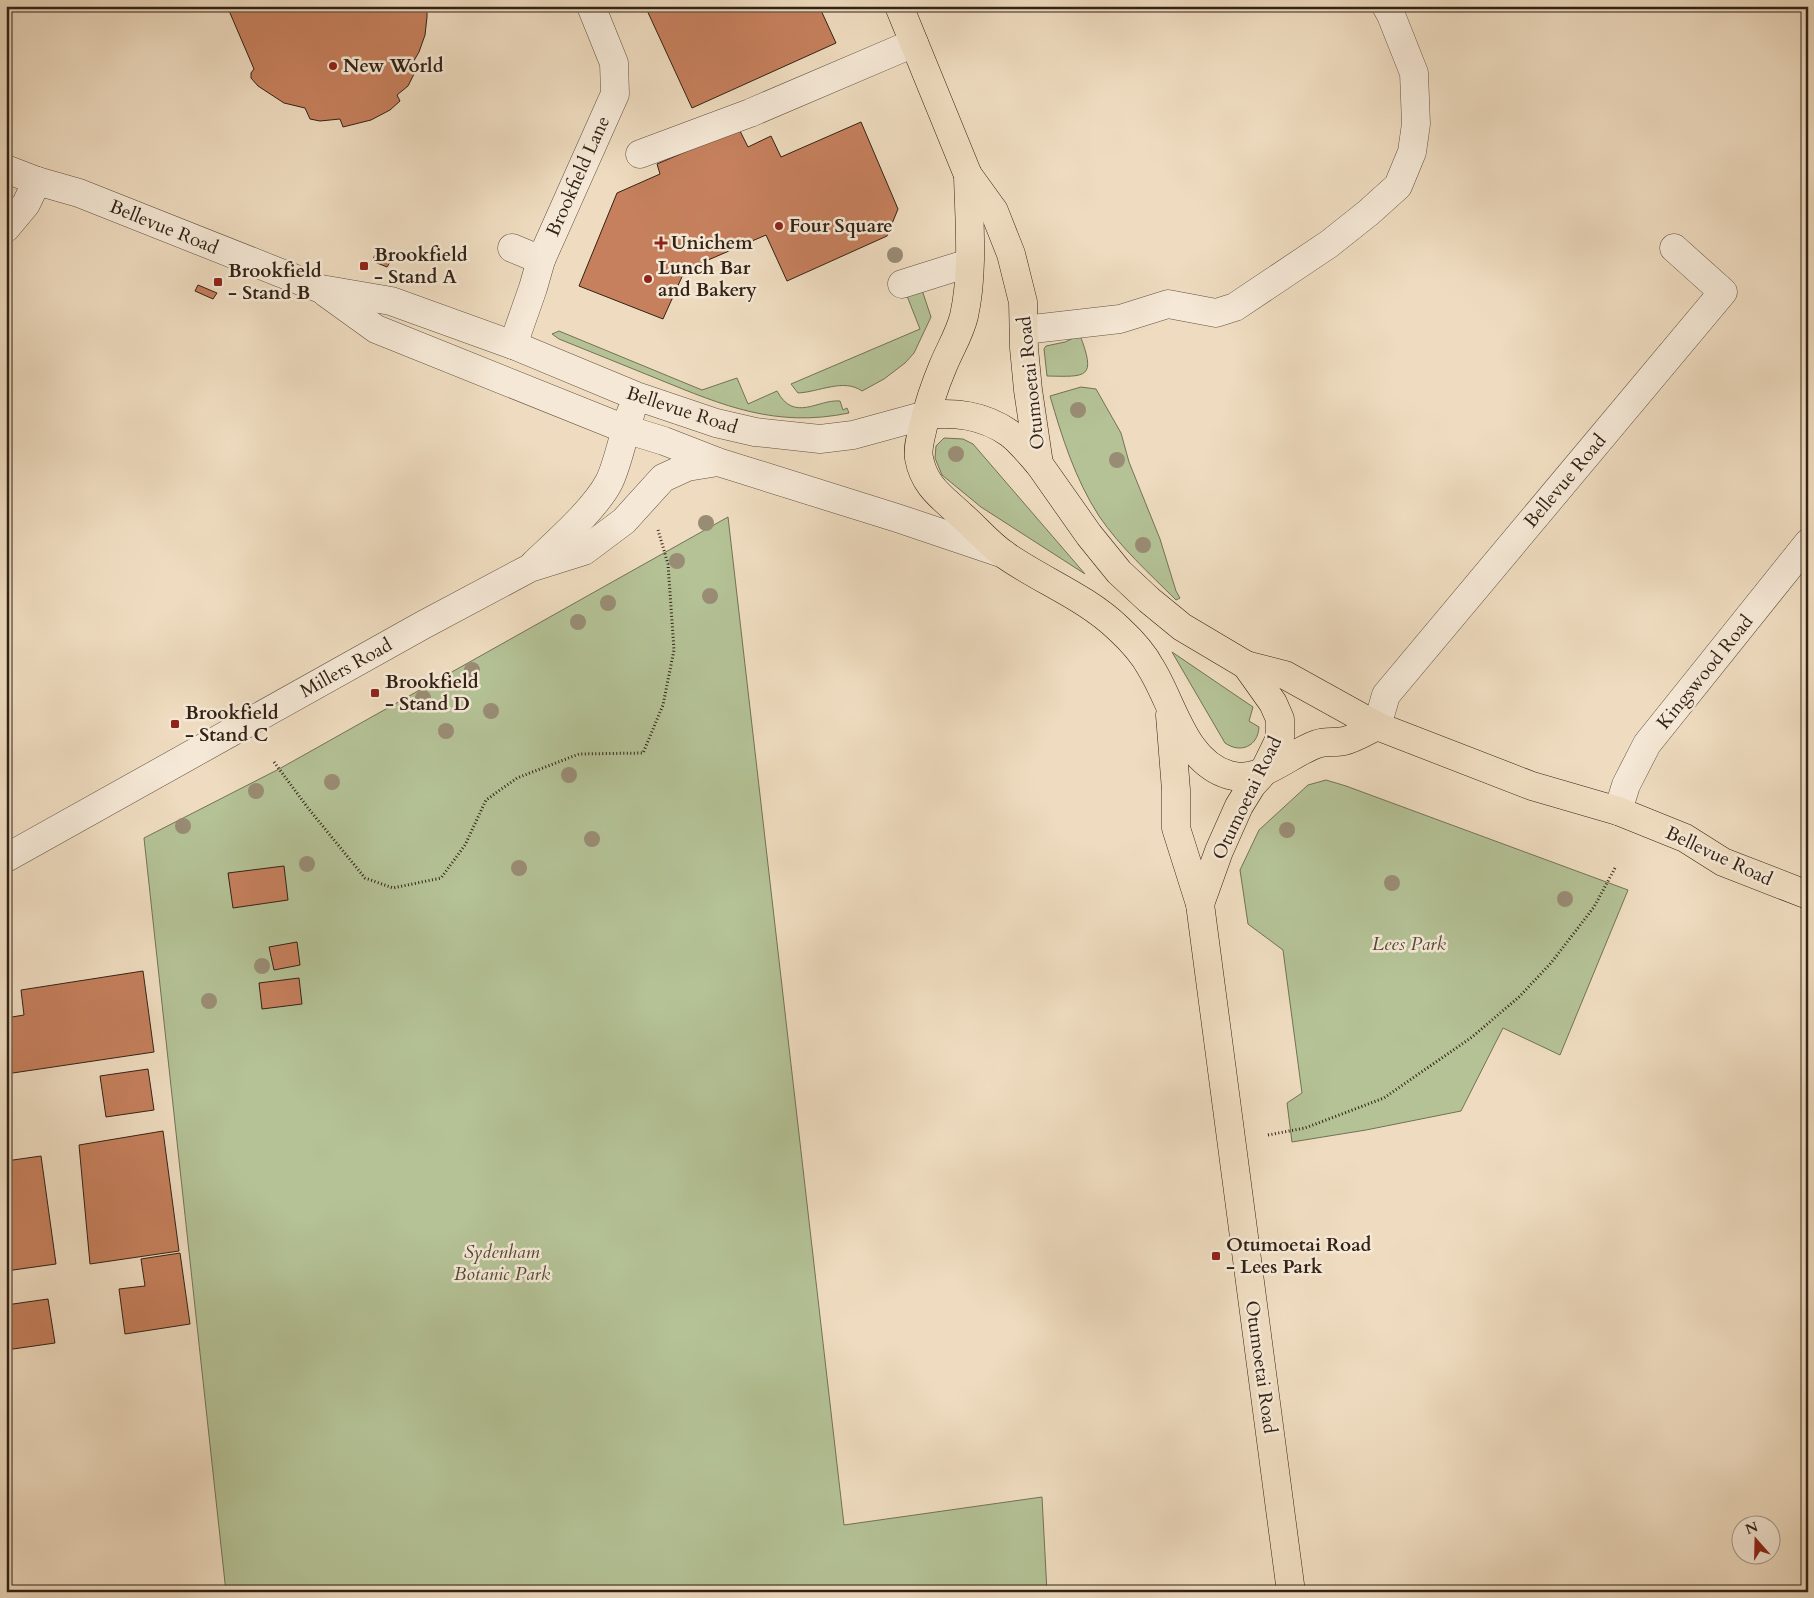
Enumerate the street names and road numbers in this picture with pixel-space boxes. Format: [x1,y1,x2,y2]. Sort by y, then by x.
street label: Brookfield Lane [540,112,616,240]
street label: Bellevue Road [106,193,222,261]
street label: Otumoetai Road [1011,315,1051,451]
street label: Bellevue Road [623,380,741,440]
street label: Bellevue Road [1518,428,1612,534]
street label: Kingswood Road [1651,609,1759,735]
street label: Millers Road [295,632,397,704]
street label: Otumoetai Road [1206,732,1288,864]
street label: Bellevue Road [1661,820,1777,892]
street label: Otumoetai Road [1239,1299,1283,1435]

